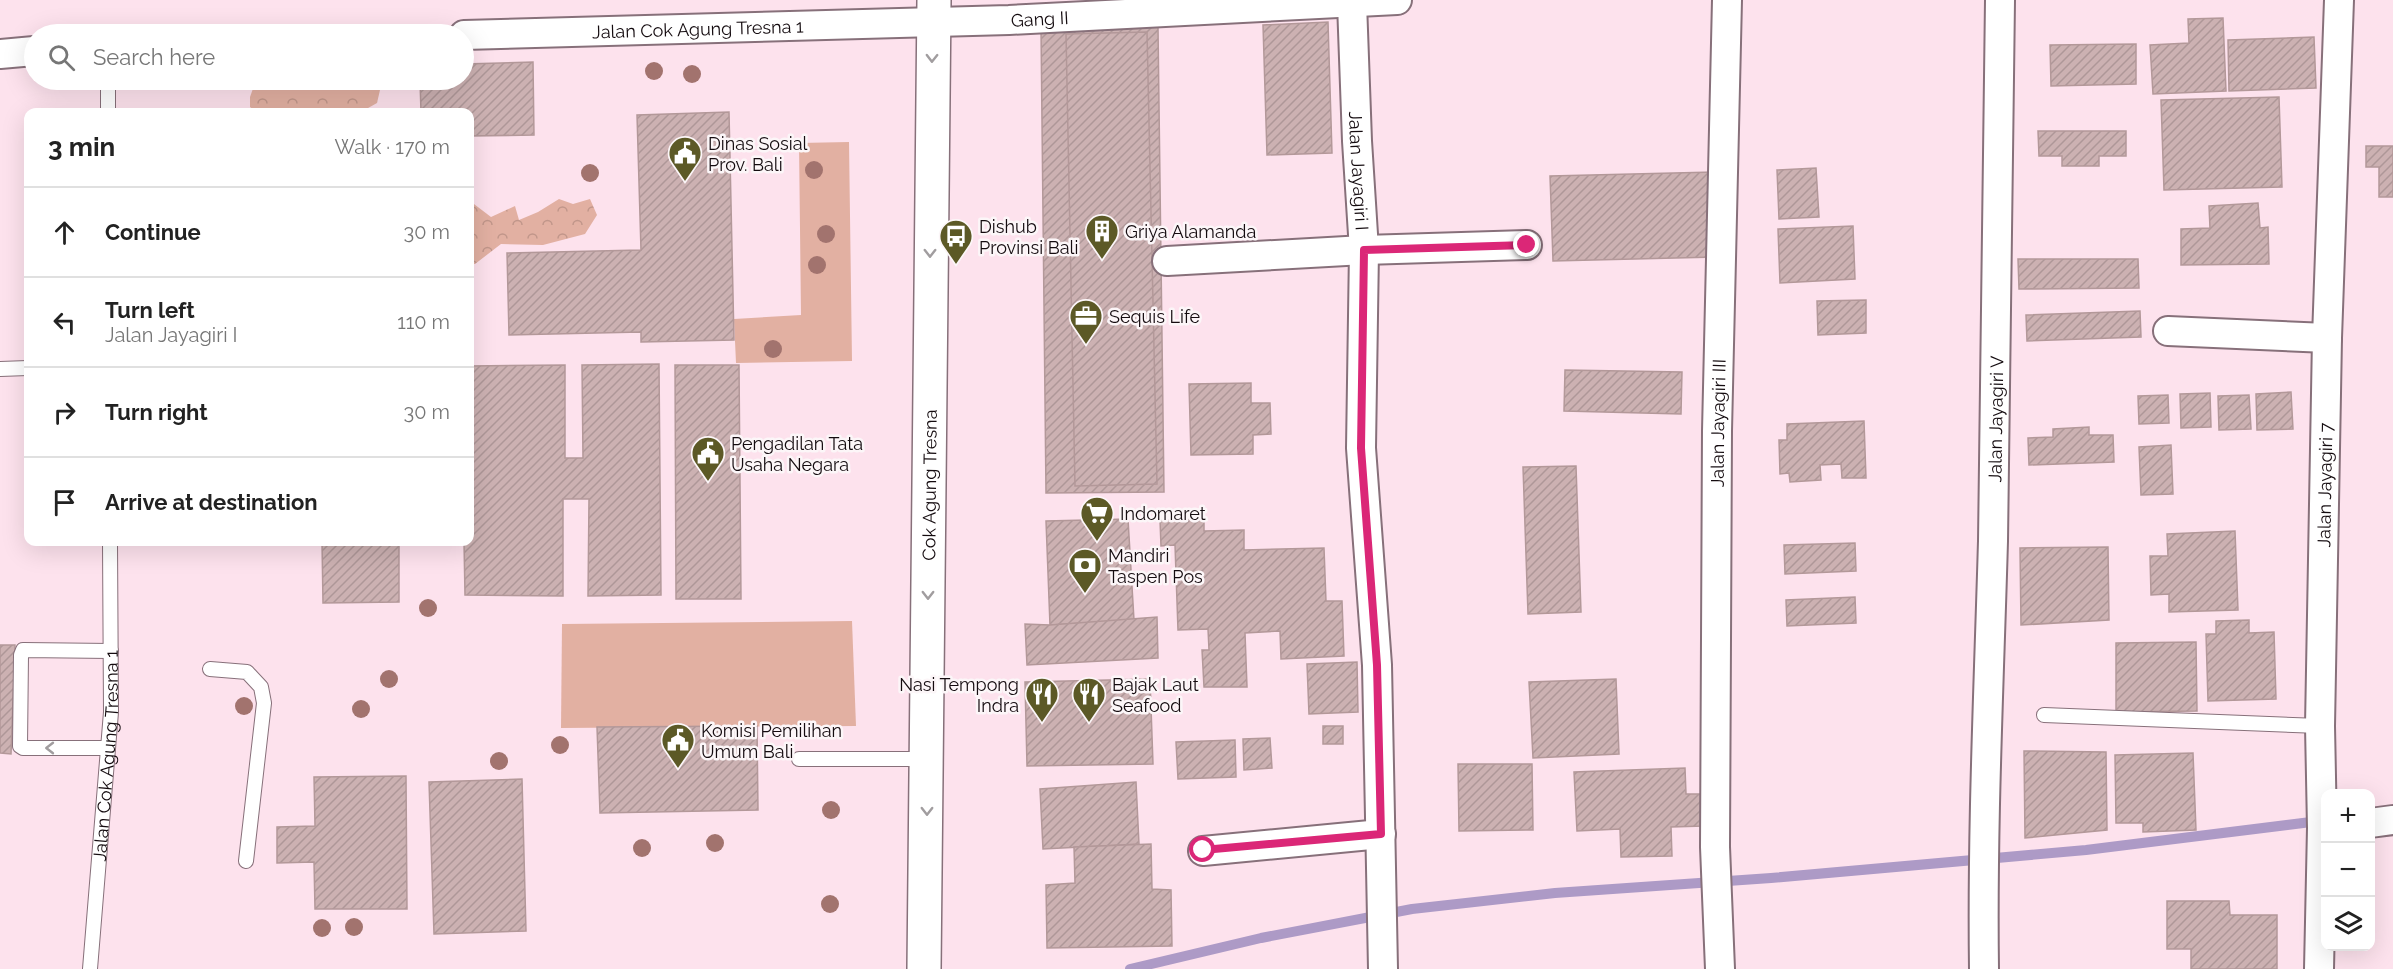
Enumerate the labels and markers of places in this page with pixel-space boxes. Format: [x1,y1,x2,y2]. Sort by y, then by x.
place label: Dinas Sosial Prov. Bali [708,133,807,175]
public building icon: Dinas Sosial Prov. Bali [667,135,703,182]
building icon: Griya Alamanda [1084,213,1120,260]
place label: Dishub Provinsi Bali [979,216,1078,258]
bus stop icon: Dishub Provinsi Bali [938,218,974,265]
place label: Griya Alamanda [1125,221,1256,242]
office icon: Sequis Life [1068,298,1104,345]
place label: Sequis Life [1109,306,1201,327]
place label: Pengadilan Tata Usaha Negara [731,433,863,475]
public building icon: Pengadilan Tata Usaha Negara [690,435,726,482]
supermarket icon: Indomaret [1079,495,1115,542]
place label: Indomaret [1120,503,1206,524]
place label: Mandiri Taspen Pos [1108,545,1203,587]
bank icon: Mandiri Taspen Pos [1067,547,1103,594]
place label: Nasi Tempong Indra [899,674,1019,716]
place label: Bajak Laut Seafood [1112,674,1199,716]
restaurant icon: Nasi Tempong Indra [1024,676,1060,723]
restaurant icon: Bajak Laut Seafood [1071,676,1107,723]
place label: Komisi Pemilihan Umum Bali [701,720,842,762]
public building icon: Komisi Pemilihan Umum Bali [660,722,696,769]

